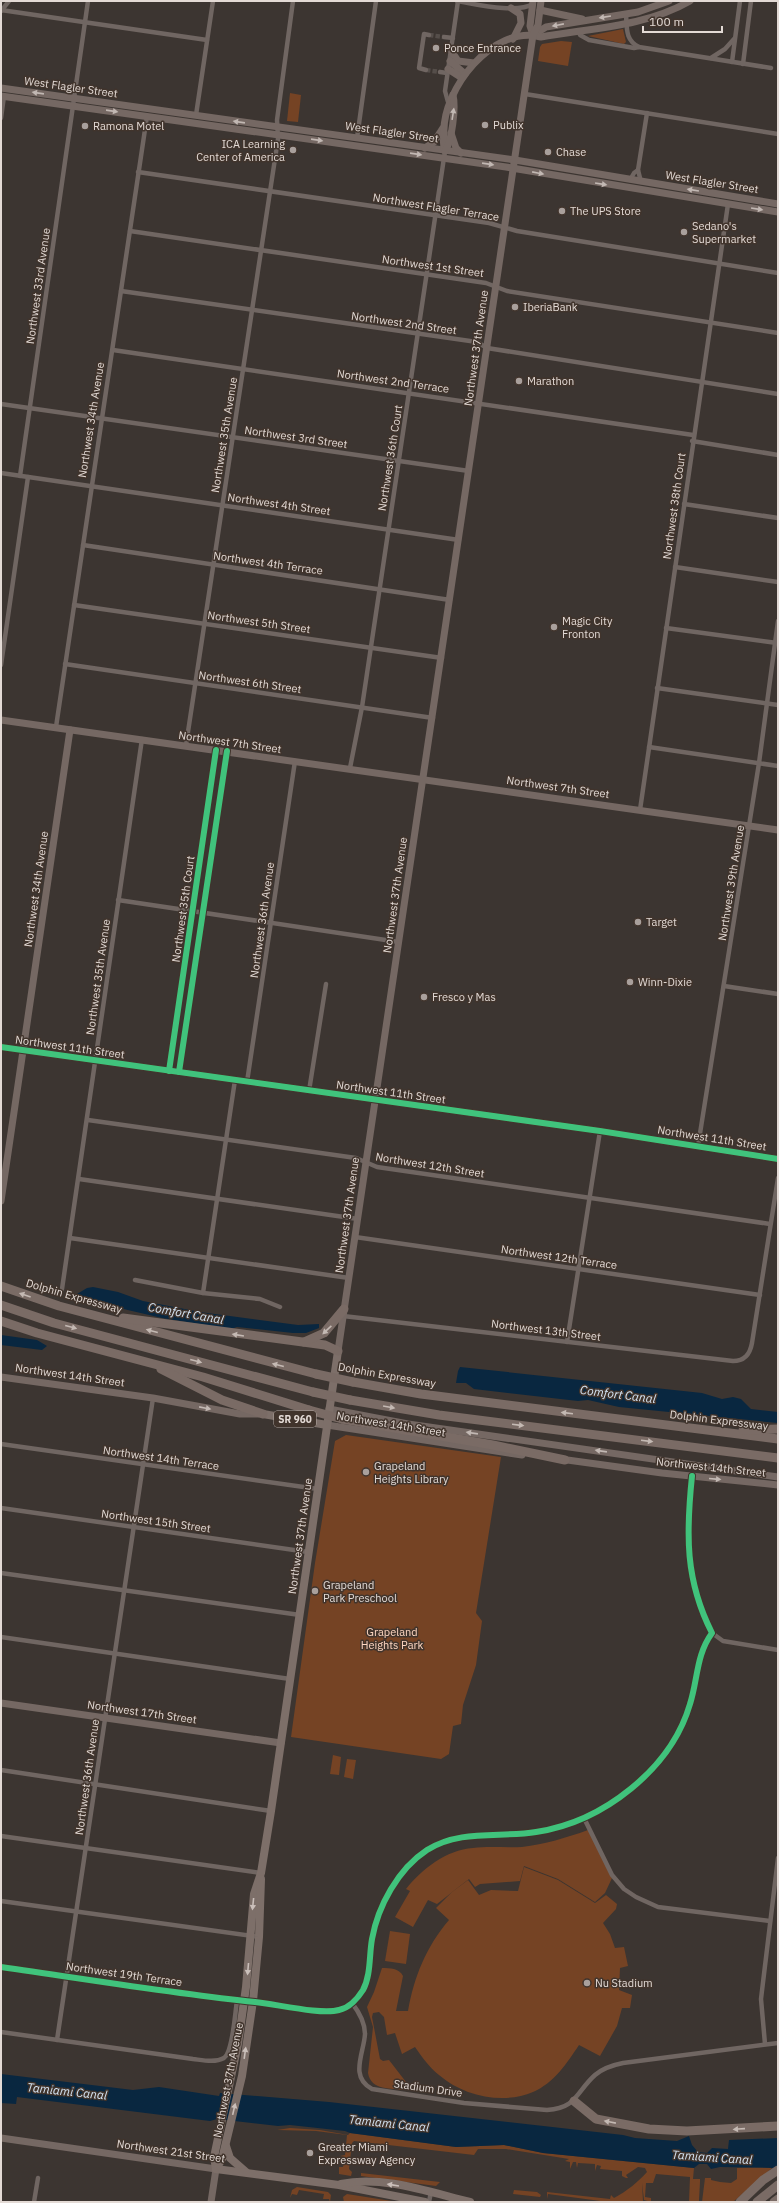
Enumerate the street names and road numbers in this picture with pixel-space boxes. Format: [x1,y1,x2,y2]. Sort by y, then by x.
street label: West Flagler Street [23,74,119,100]
street label: West Flagler Street [344,119,440,145]
street label: West Flagler Street [664,168,760,196]
street label: Northwest Flagler Terrace [372,190,500,224]
street label: Northwest 33rd Avenue [23,227,53,345]
street label: Northwest 1st Street [381,252,485,280]
street label: Northwest 37th Avenue [461,289,491,407]
street label: Northwest 2nd Street [350,309,458,337]
street label: Northwest 34th Avenue [75,361,107,479]
street label: Northwest 2nd Terrace [336,366,450,396]
street label: Northwest 35th Avenue [208,376,240,494]
street label: Northwest 36th Court [375,404,405,512]
street label: Northwest 3rd Street [244,423,349,451]
street label: Northwest 38th Court [660,452,688,560]
street label: Northwest 4th Street [227,490,331,518]
street label: Northwest 4th Terrace [212,548,324,578]
street label: Northwest 5th Street [207,608,311,636]
street label: Northwest 6th Street [198,668,302,696]
street label: Northwest 7th Street [178,728,282,756]
street label: Northwest 7th Street [506,773,610,801]
street label: Northwest 39th Avenue [715,824,747,942]
street label: Northwest 34th Avenue [21,830,51,948]
street label: Northwest 37th Avenue [380,836,410,954]
street label: Northwest 35th Court [169,855,197,963]
street label: Northwest 36th Avenue [247,861,277,979]
street label: Northwest 35th Avenue [83,918,113,1036]
street label: Northwest 11th Street [14,1032,126,1062]
street label: Northwest 11th Street [335,1077,447,1107]
street label: Northwest 11th Street [656,1122,768,1154]
street label: Northwest 12th Street [374,1149,486,1181]
street label: Northwest 37th Avenue [332,1156,362,1274]
street label: Northwest 12th Terrace [500,1242,618,1272]
street label: Dolphin Expressway [24,1276,124,1317]
street label: Northwest 13th Street [490,1316,602,1344]
street label: Dolphin Expressway [337,1359,438,1391]
street label: Northwest 14th Street [14,1360,126,1390]
street label: Dolphin Expressway [669,1407,770,1433]
street label: Northwest 14th Street [335,1408,447,1440]
road number: SR 960 [274,1411,316,1427]
street label: Northwest 14th Terrace [102,1443,220,1473]
street label: Northwest 14th Street [655,1454,767,1480]
street label: Northwest 37th Avenue [285,1477,315,1595]
street label: Northwest 15th Street [100,1506,212,1536]
street label: Northwest 17th Street [86,1697,198,1727]
street label: Northwest 36th Avenue [72,1718,102,1836]
street label: Northwest 19th Terrace [65,1959,183,1989]
street label: Northwest 37th Avenue [210,2021,246,2139]
street label: Stadium Drive [393,2076,463,2100]
street label: Northwest 21st Street [116,2136,226,2166]

